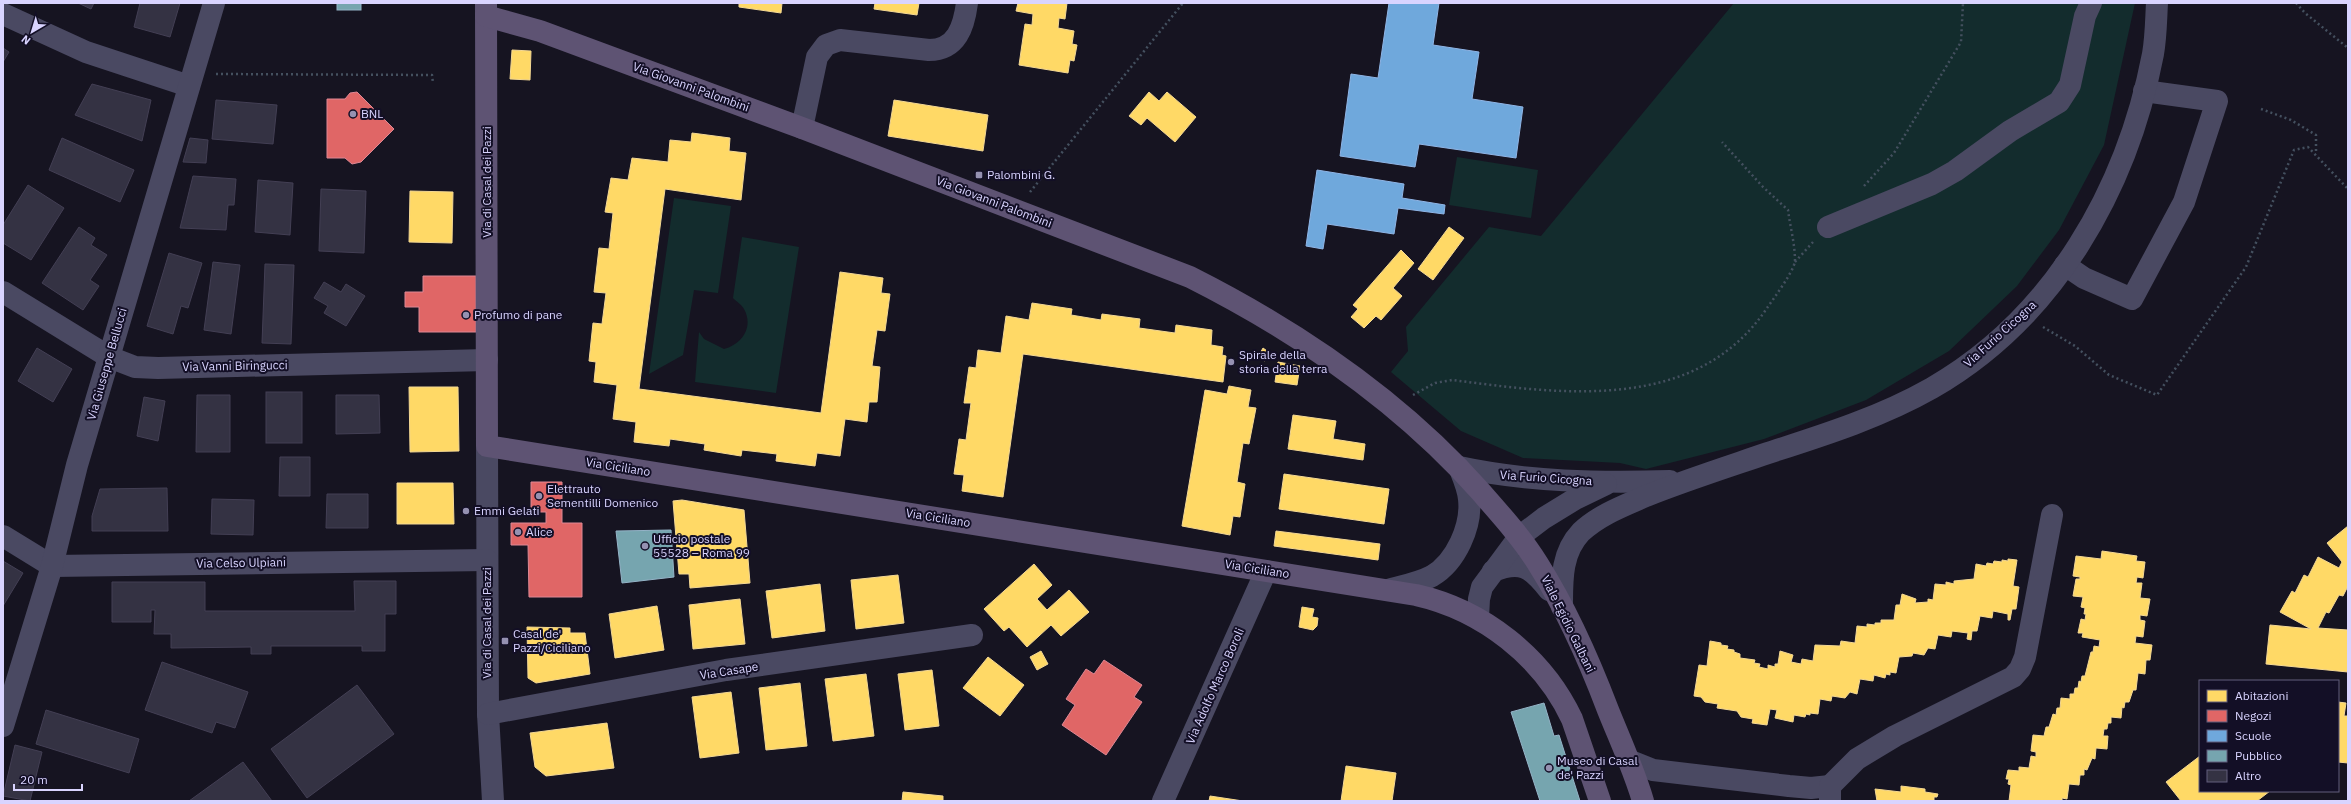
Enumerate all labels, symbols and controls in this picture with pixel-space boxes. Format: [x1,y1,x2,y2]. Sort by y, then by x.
north arrow [12,12,52,52]
text: N [18,32,33,48]
street label: Via Giovanni Palombini [631,58,752,115]
place label: BNL [361,106,383,121]
marker: BNL [348,109,358,119]
street label: Via di Casal dei Pazzi [479,126,494,238]
place label: Palombini G. [987,167,1055,182]
marker: Palombini G. [974,170,984,180]
street label: Via Giovanni Palombini [934,172,1054,231]
street label: Via Furio Cicogna [1960,297,2039,370]
street label: Via Giuseppe Bellucci [83,306,130,422]
place label: Profumo di pane [474,307,563,322]
marker: Profumo di pane [461,310,471,320]
place label: Spirale della storia della terra [1239,347,1328,376]
street label: Via Vanni Biringucci [182,357,288,374]
marker: Spirale della storia della terra [1226,357,1236,367]
street label: Via Ciciliano [585,454,652,479]
street label: Via Furio Cicogna [1499,467,1593,488]
place label: Elettrauto Sementilli Domenico [547,481,659,510]
marker: Elettrauto Sementilli Domenico [534,491,544,501]
place label: Emmi Gelati [474,503,540,518]
street label: Via Ciciliano [905,505,972,530]
marker: Emmi Gelati [461,506,471,516]
place label: Alice [526,524,553,539]
marker: Alice [513,527,523,537]
place label: Ufficio postale 55528 – Roma 99 [653,531,750,560]
marker: Ufficio postale 55528 – Roma 99 [640,541,650,551]
street label: Via Celso Ulpiani [196,554,286,571]
street label: Via Ciciliano [1224,556,1291,581]
street label: Via di Casal dei Pazzi [479,567,494,679]
street label: Viale Egidio Galbani [1538,573,1599,675]
street label: Via Adolfo Marco Boroli [1182,625,1247,746]
place label: Casal de' Pazzi/Ciciliano [513,626,591,655]
marker: Casal de' Pazzi/Ciciliano [500,636,510,646]
street label: Via Casape [699,658,760,683]
legend [2199,680,2339,792]
text: Abitazioni [2235,688,2288,703]
text: Negozi [2235,708,2272,723]
text: Scuole [2235,728,2272,743]
text: Pubblico [2235,748,2282,763]
place label: Museo di Casal de' Pazzi [1557,753,1638,782]
marker: Museo di Casal de' Pazzi [1544,763,1554,773]
scale bar [14,766,82,792]
text: Altro [2235,768,2261,783]
text: 20 m [20,772,48,787]

